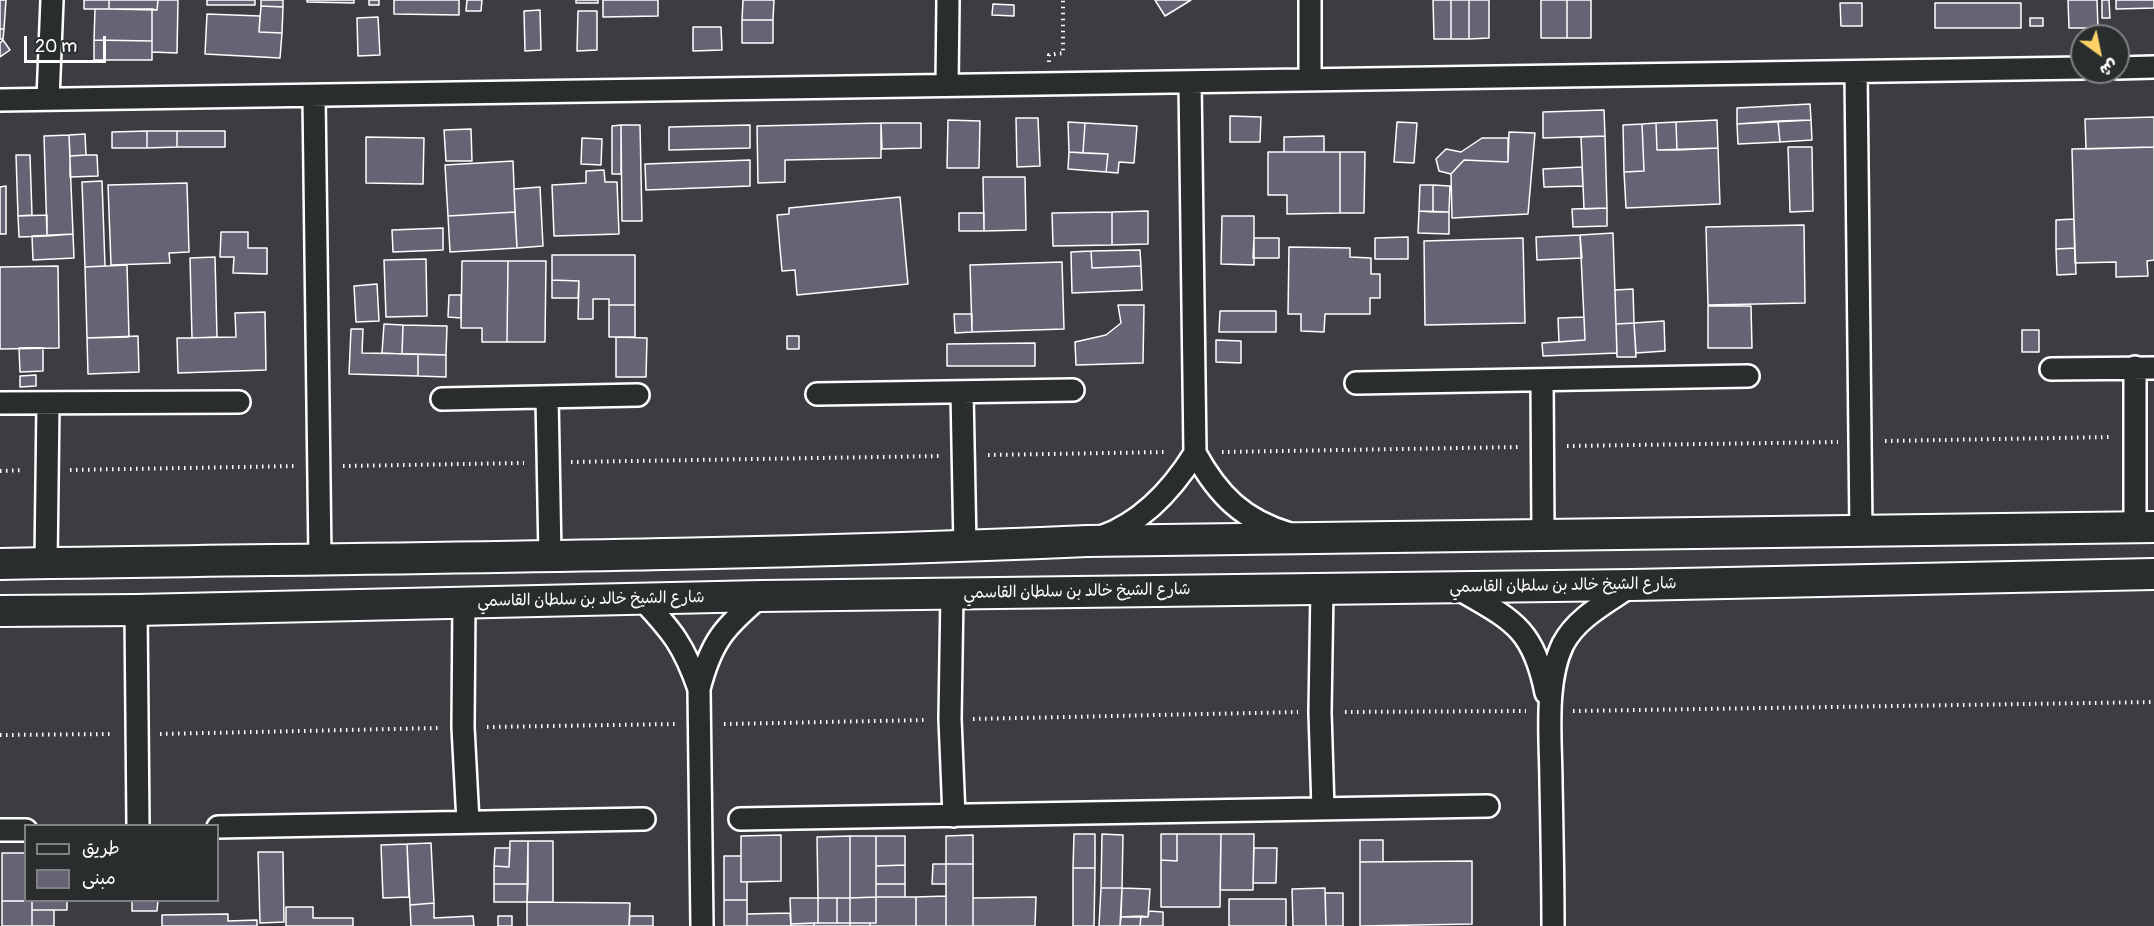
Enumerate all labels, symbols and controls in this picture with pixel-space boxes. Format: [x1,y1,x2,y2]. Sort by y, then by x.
scale bar [27,24,110,62]
north arrow [2070,24,2130,84]
text: 20 m [35,35,77,58]
text: ش [2096,54,2122,81]
street label: شارع الشيخ خالد بن سلطان القاسمي [1449,574,1677,598]
street label: شارع الشيخ خالد بن سلطان القاسمي [963,580,1191,604]
street label: شارع الشيخ خالد بن سلطان القاسمي [477,588,705,612]
legend [24,824,219,902]
text: طريق [82,837,120,860]
text: مبنى [82,867,116,890]

